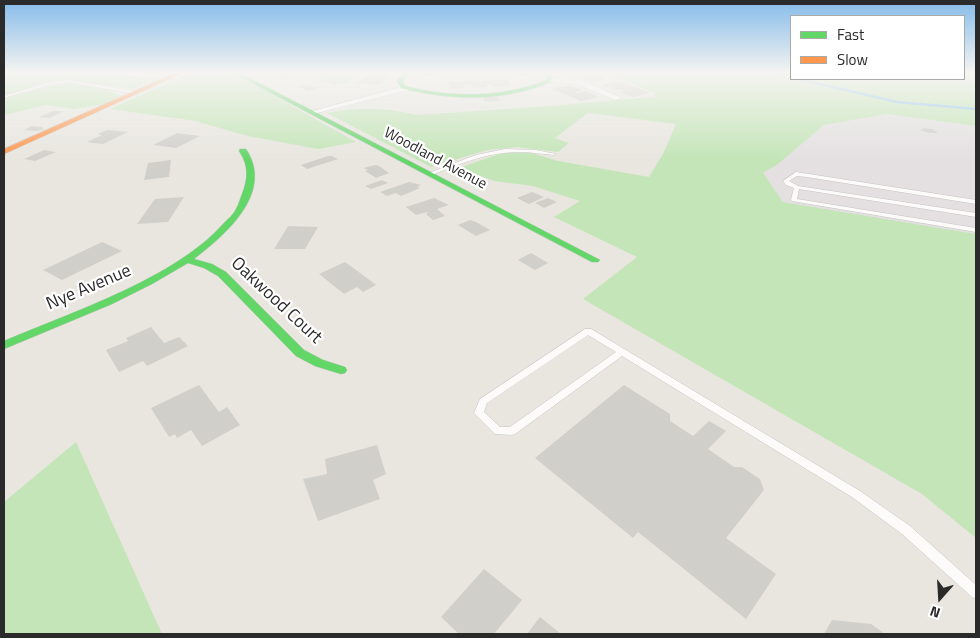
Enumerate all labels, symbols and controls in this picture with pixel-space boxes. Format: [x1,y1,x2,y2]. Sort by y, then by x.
legend [790,15,965,80]
text: Fast [837,23,864,46]
text: Slow [837,48,868,71]
street label: Woodland Avenue [380,124,490,194]
street label: Oakwood Court [226,253,326,349]
street label: Nye Avenue [43,260,135,316]
north arrow [915,573,965,623]
text: N [927,601,943,624]

